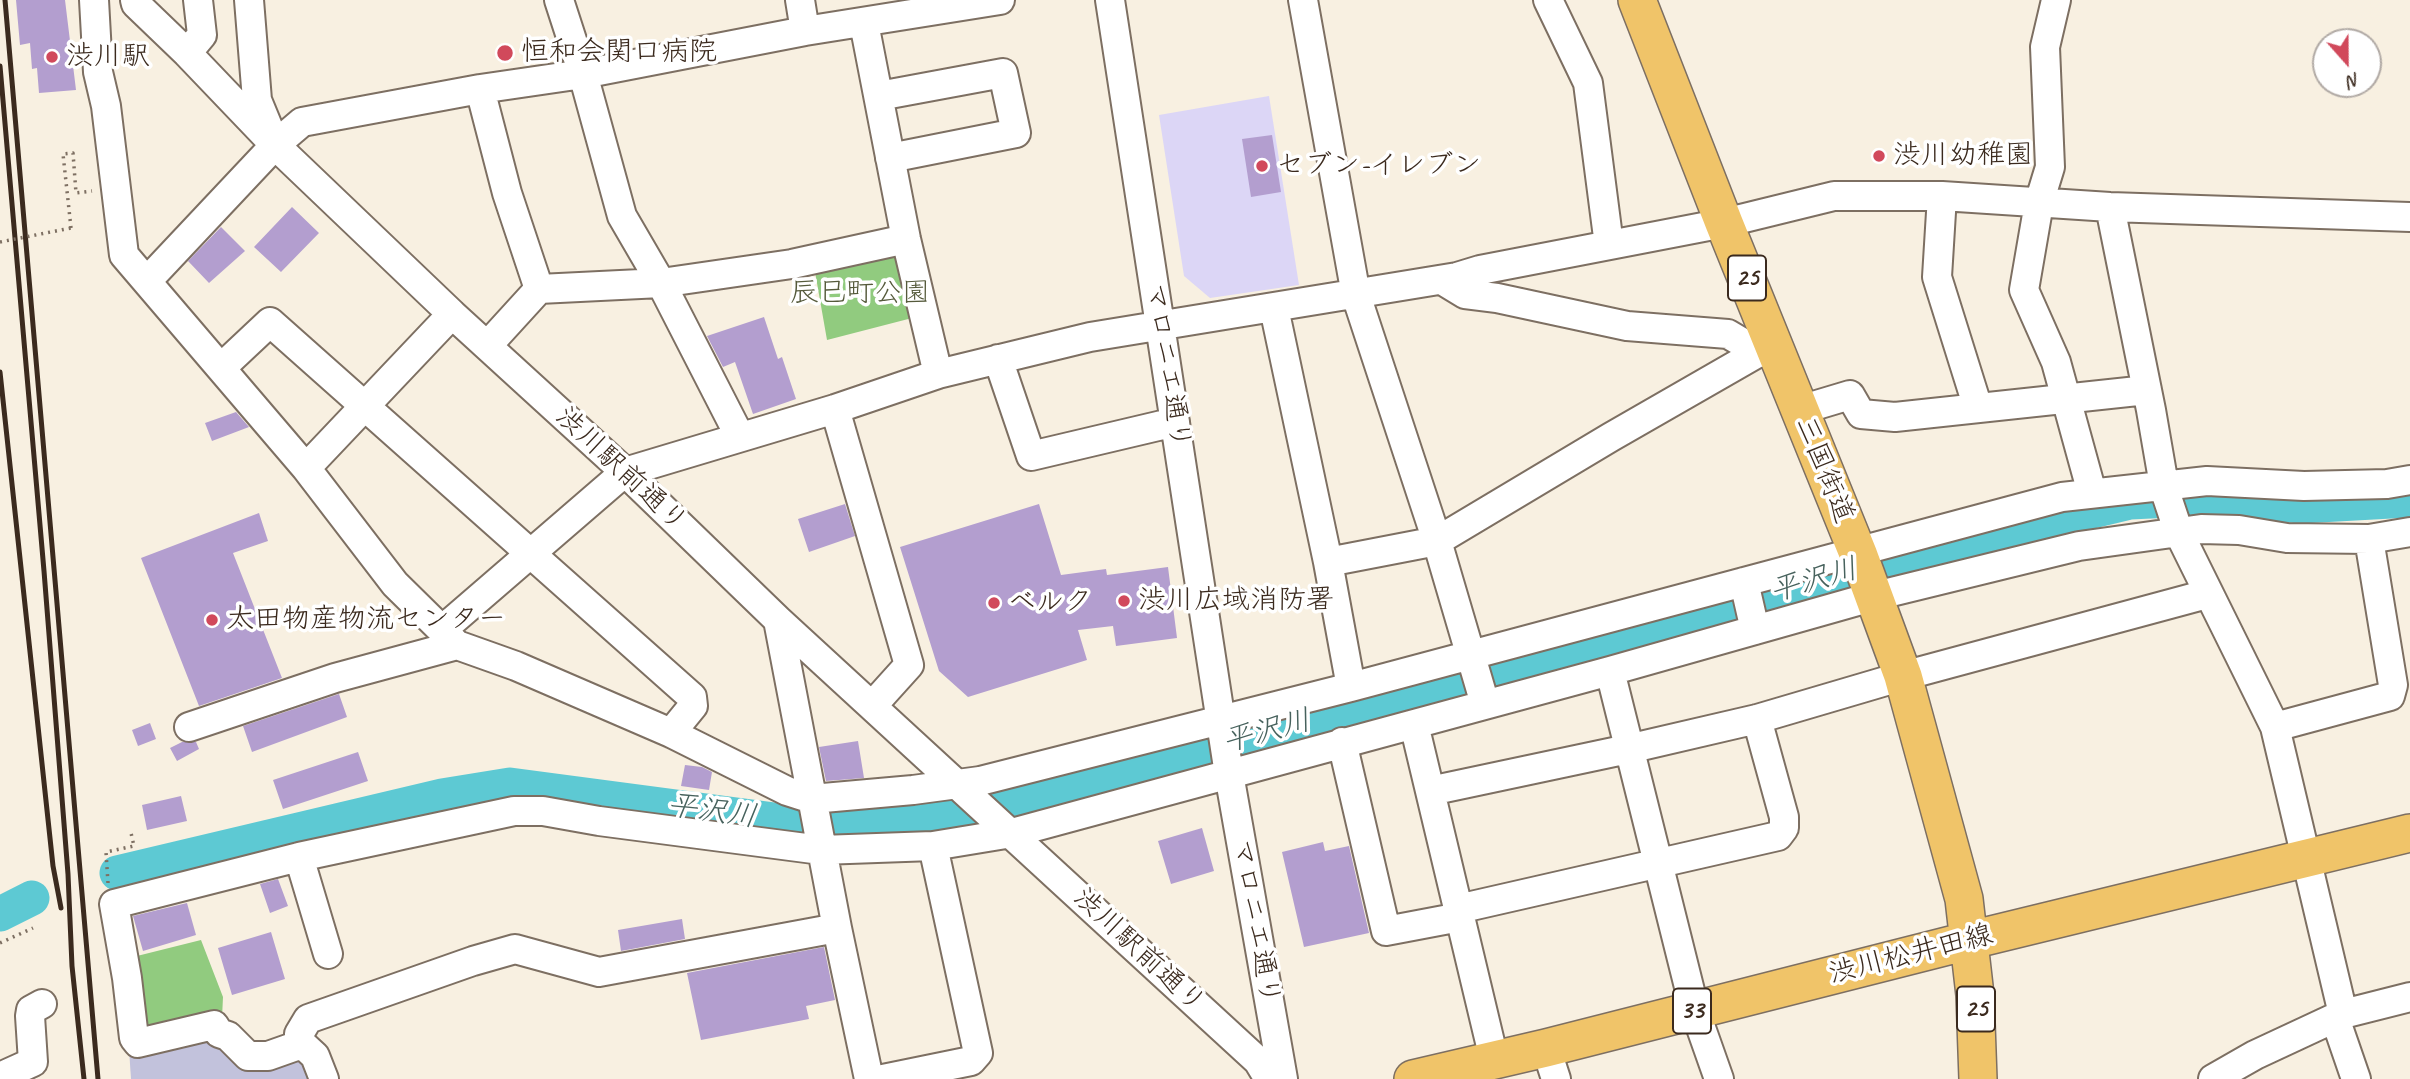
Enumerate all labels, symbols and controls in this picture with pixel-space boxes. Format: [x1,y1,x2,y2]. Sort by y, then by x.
north arrow [2312,28,2382,98]
place label: 恒和会関口病院 [521,36,717,70]
place label: 渋川駅 [66,40,150,74]
marker: 恒和会関口病院 [495,43,515,63]
marker: 渋川駅 [44,49,60,65]
text: N [2344,67,2364,94]
place label: 渋川幼稚園 [1893,139,2033,173]
marker: 渋川幼稚園 [1871,148,1887,164]
place label: セブン-イレブン [1276,149,1481,183]
marker: セブン-イレブン [1254,158,1270,174]
road number: 25 [1728,256,1766,300]
park label: 辰巳町公園 [790,277,930,311]
street label: マロニエ通り [1137,280,1197,452]
street label: 渋川駅前通り [548,400,694,540]
street label: 三国街道 [1787,412,1861,528]
water label: 平沢川 [1766,551,1862,611]
place label: 渋川広域消防署 [1138,584,1334,618]
place label: ベルク [1008,586,1092,620]
marker: 渋川広域消防署 [1116,593,1132,609]
marker: ベルク [986,595,1002,611]
place label: 太田物産物流センター [226,603,506,637]
marker: 太田物産物流センター [204,612,220,628]
water label: 平沢川 [1219,703,1315,761]
water label: 平沢川 [665,788,759,836]
street label: マロニエ通り [1224,836,1286,1008]
street label: 渋川駅前通り [1066,881,1212,1021]
street label: 渋川松井田線 [1825,918,1997,992]
road number: 25 [1957,986,1995,1032]
road number: 33 [1673,988,1711,1034]

